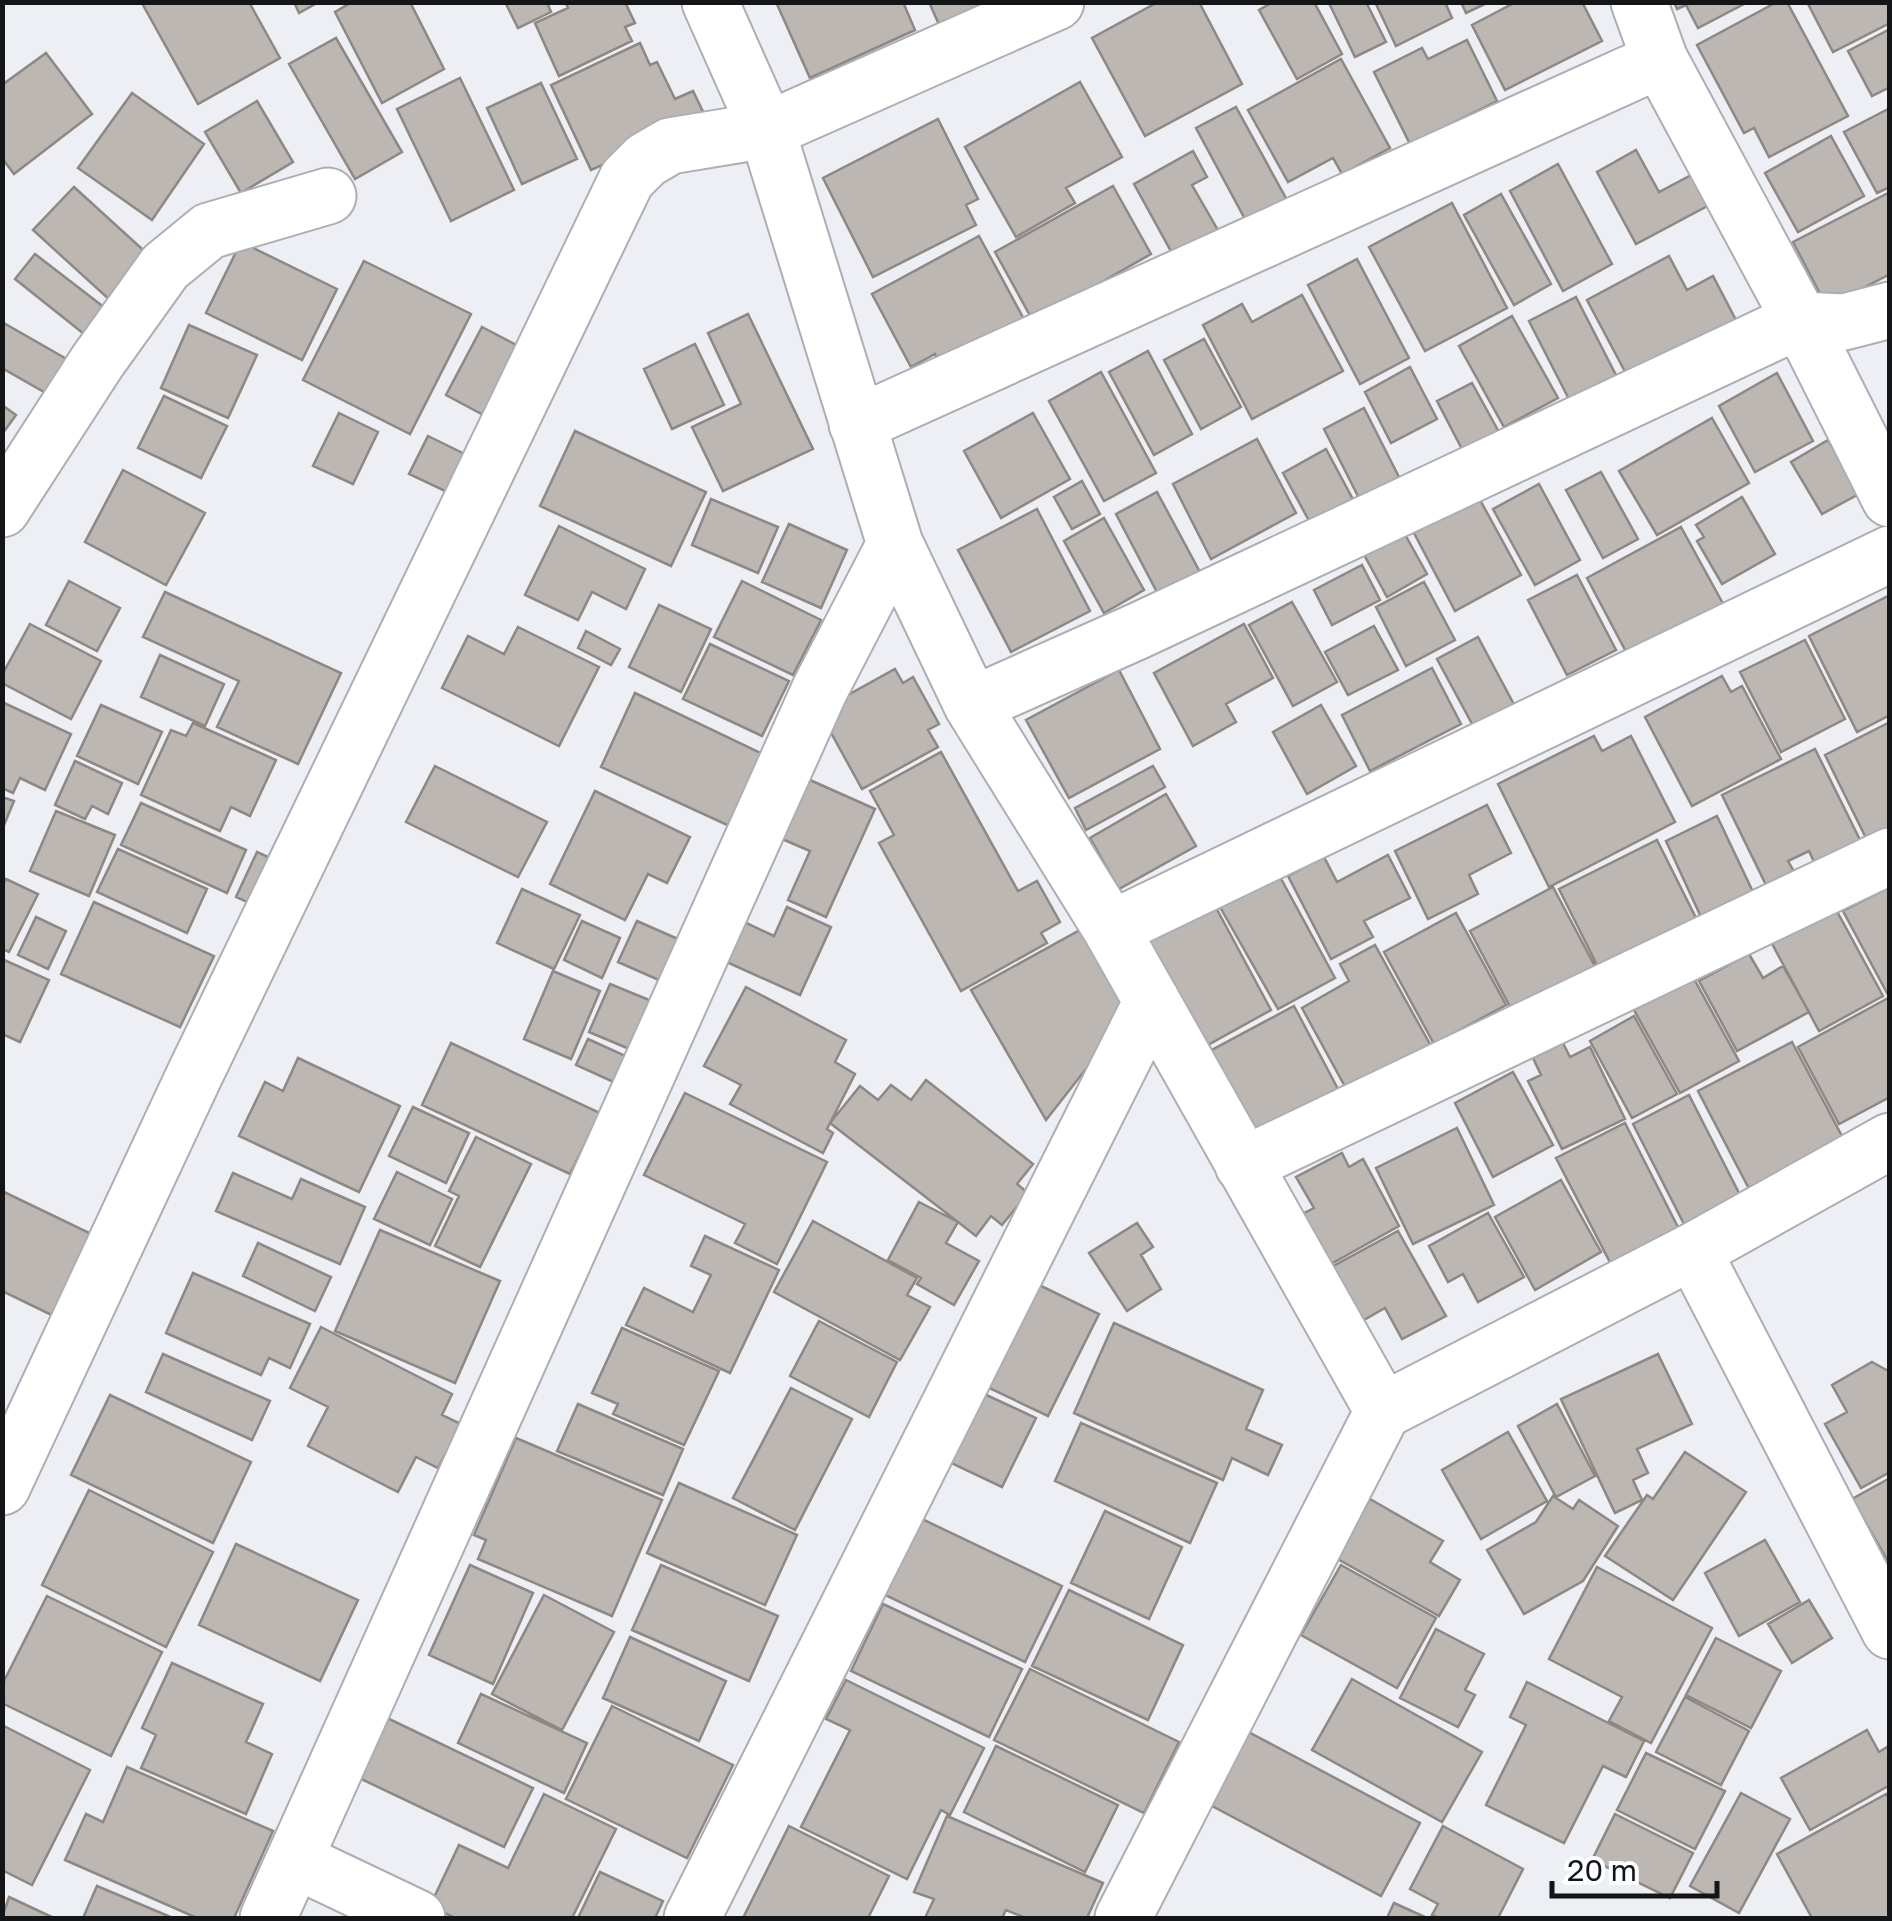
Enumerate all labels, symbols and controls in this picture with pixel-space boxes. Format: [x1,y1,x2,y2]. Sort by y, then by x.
scale bar [1552,1836,1717,1898]
text: 20 m [1567,1852,1637,1888]

